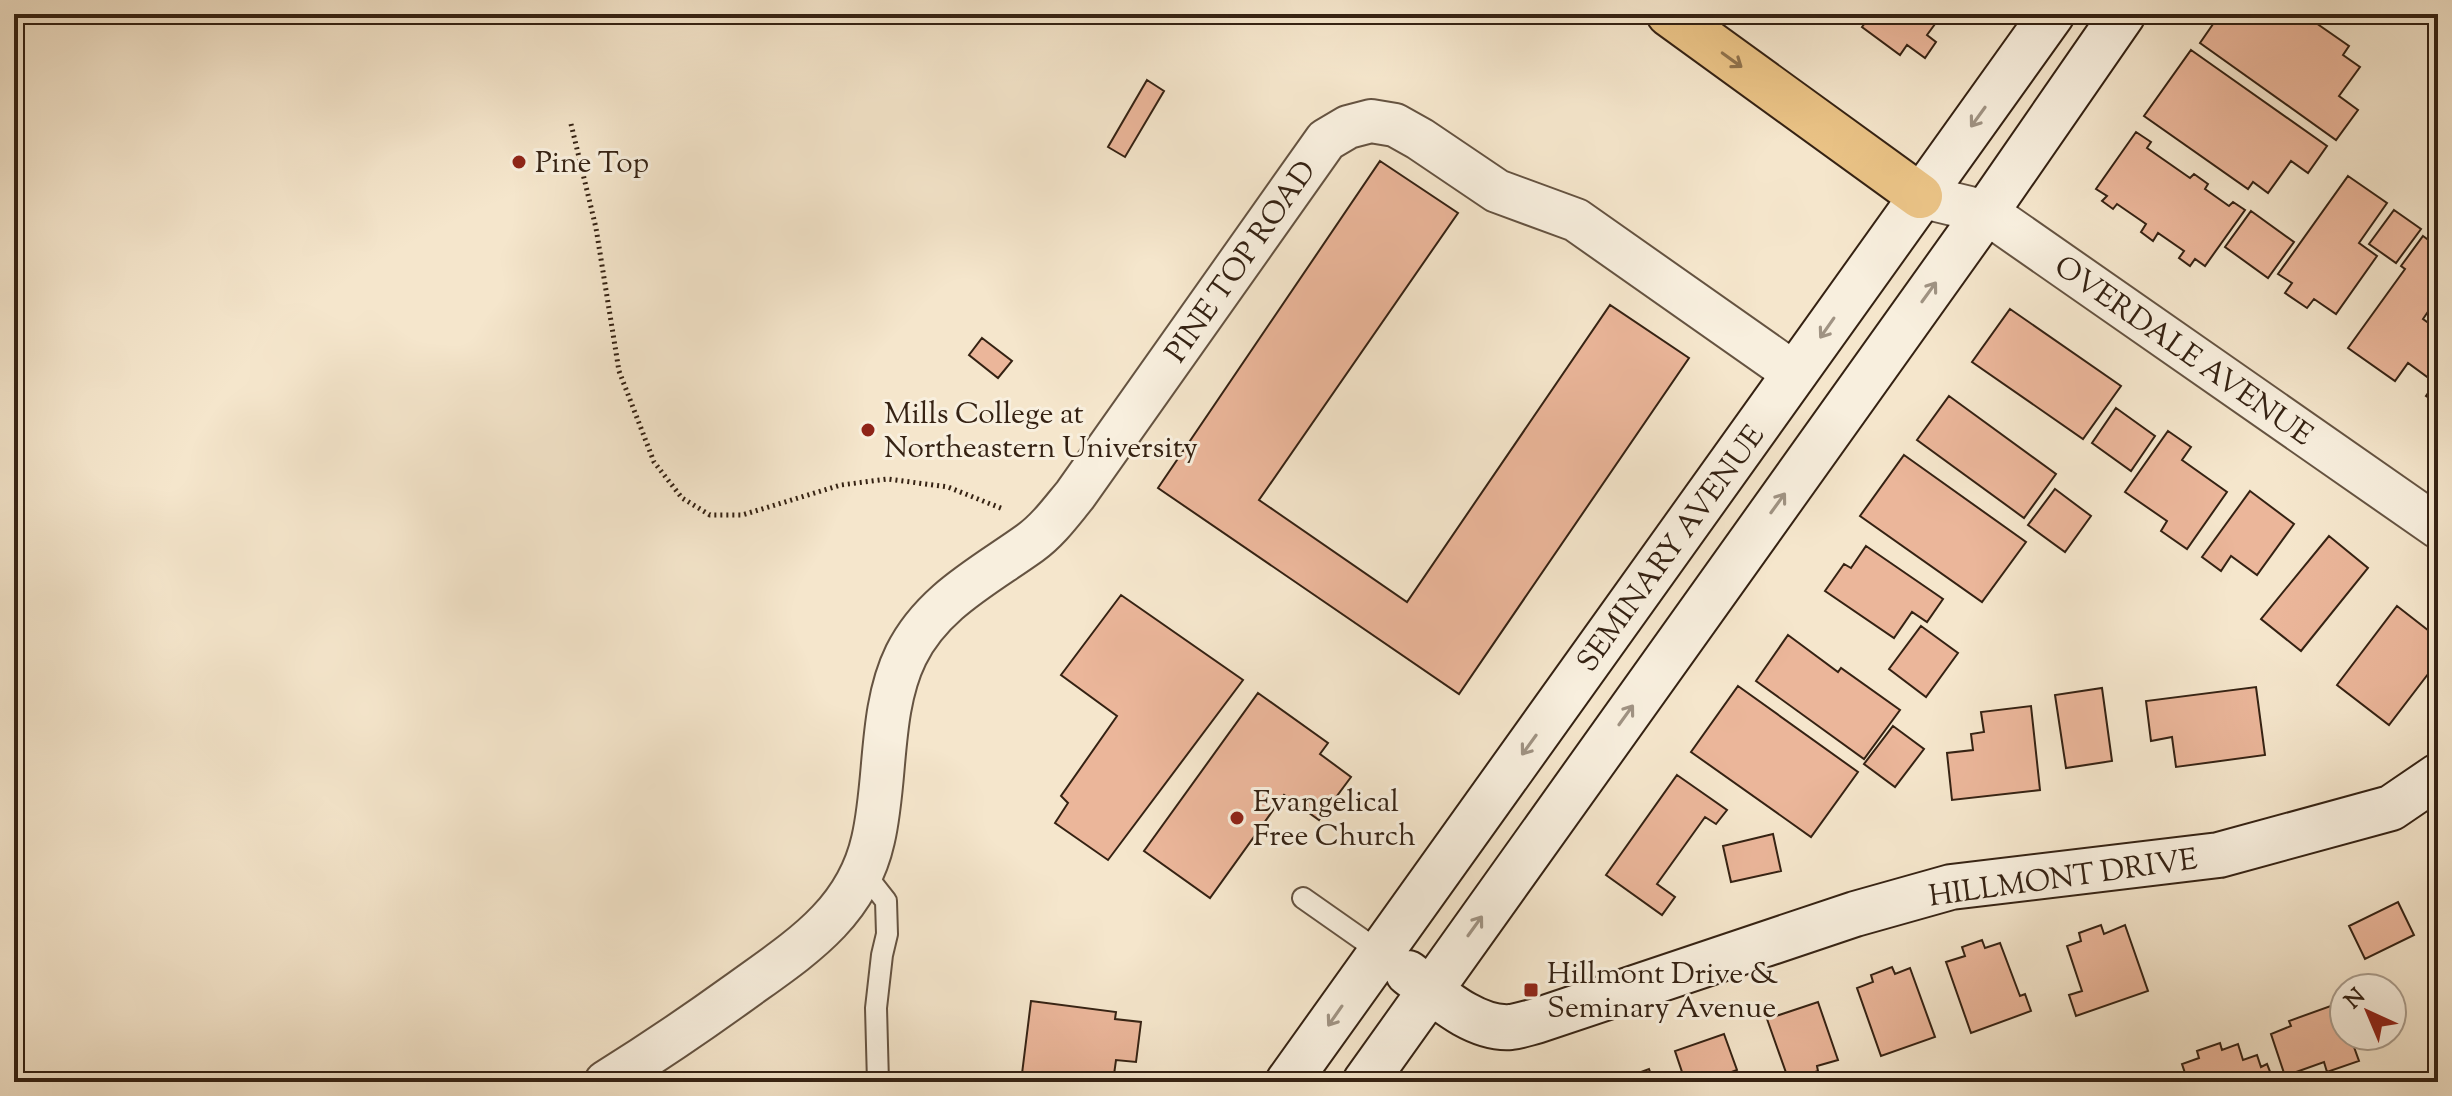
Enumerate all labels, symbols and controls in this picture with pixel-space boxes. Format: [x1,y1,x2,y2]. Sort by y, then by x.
one-way arrow [1721,51,1742,68]
one-way arrow [1970,105,1986,127]
place label: Pine Top [535,143,649,186]
marker: Pine Top [510,153,528,171]
street label: PINE TOP ROAD [1156,153,1328,372]
street label: OVERDALE AVENUE [2045,246,2321,458]
one-way arrow [1921,281,1937,303]
one-way arrow [1819,317,1835,339]
place label: Mills College at Northeastern University [884,394,1198,471]
street label: SEMINARY AVENUE [1568,417,1776,682]
marker: Mills College at Northeastern University [859,421,877,439]
one-way arrow [1770,493,1786,515]
one-way arrow [1618,704,1635,726]
one-way arrow [1521,733,1537,755]
place label: Evangelical Free Church [1253,782,1416,859]
marker: Evangelical Free Church [1228,809,1246,827]
street label: HILLMONT DRIVE [1926,839,2200,920]
one-way arrow [1466,916,1483,937]
place label: Hillmont Drive & Seminary Avenue [1547,954,1779,1031]
north arrow [2328,972,2408,1052]
marker: Hillmont Drive & Seminary Avenue [1522,981,1540,999]
text: N [2339,982,2374,1017]
one-way arrow [1327,1004,1343,1026]

